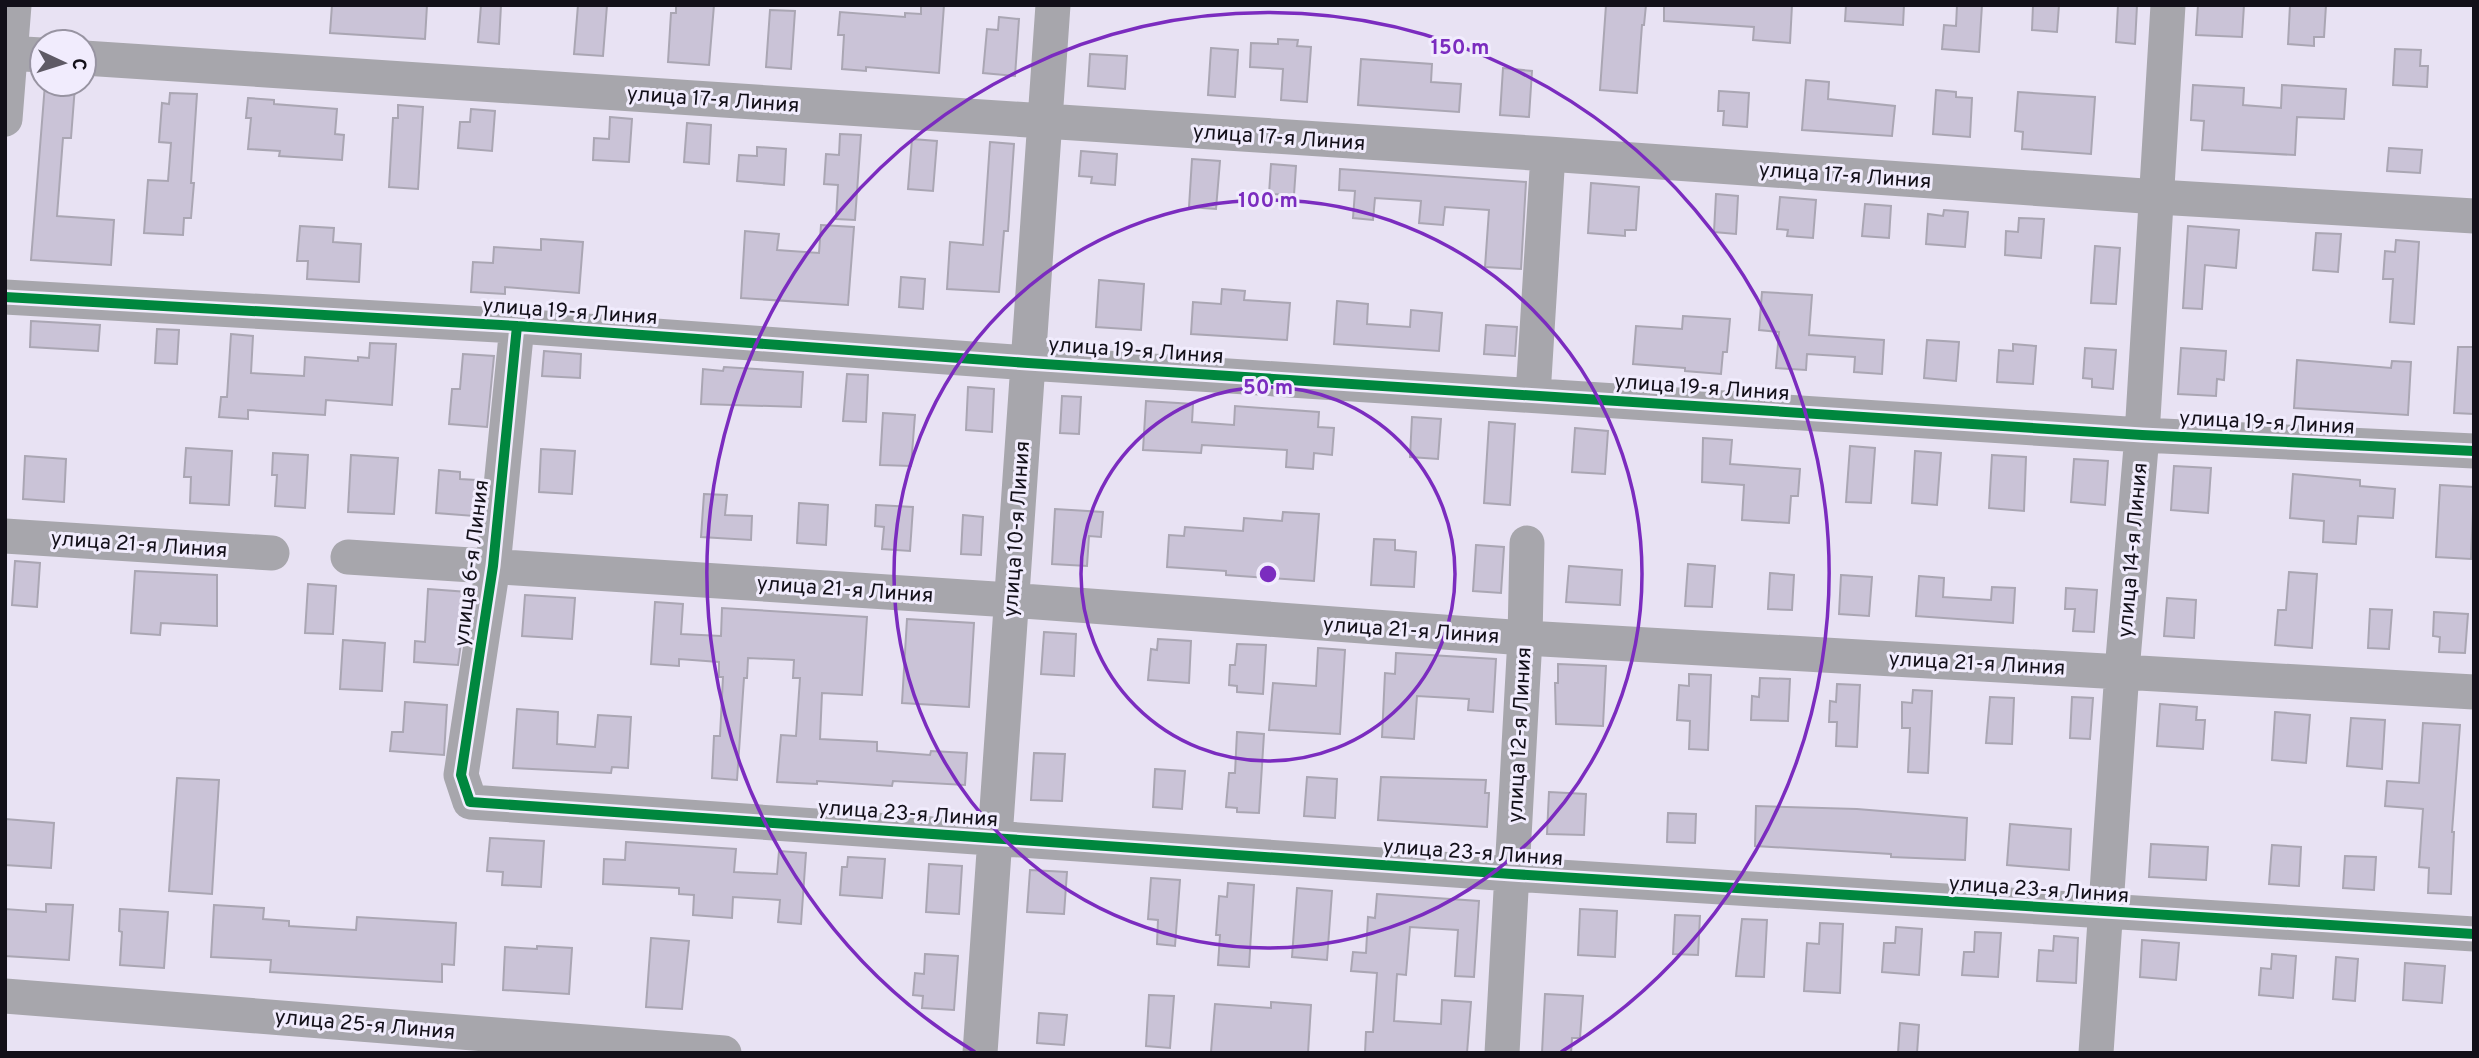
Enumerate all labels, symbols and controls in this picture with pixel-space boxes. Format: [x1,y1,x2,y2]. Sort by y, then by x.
north arrow [28,28,98,98]
text: 150 m [1431,35,1489,62]
text: С [66,57,90,71]
street label: улица 17-я Линия [626,81,800,120]
street label: улица 17-я Линия [1192,119,1366,158]
street label: улица 17-я Линия [1758,157,1932,196]
text: 100 m [1238,188,1298,215]
street label: улица 19-я Линия [481,293,659,332]
street label: улица 19-я Линия [1047,332,1225,371]
street label: улица 19-я Линия [1613,369,1791,408]
text: 50 m [1243,375,1293,402]
street label: улица 19-я Линия [2178,405,2355,442]
street label: улица 10-я Линия [998,440,1037,618]
street label: улица 14-я Линия [2112,461,2155,639]
street label: улица 6-я Линия [449,478,496,648]
street label: улица 21-я Линия [50,526,228,565]
centre of rings [1256,562,1280,586]
street label: улица 21-я Линия [756,571,934,610]
street label: улица 21-я Линия [1322,612,1500,651]
street label: улица 12-я Линия [1502,646,1539,824]
street label: улица 21-я Линия [1888,646,2066,683]
street label: улица 23-я Линия [817,795,999,834]
street label: улица 23-я Линия [1382,834,1564,873]
street label: улица 23-я Линия [1948,871,2130,910]
street label: улица 25-я Линия [273,1004,456,1047]

